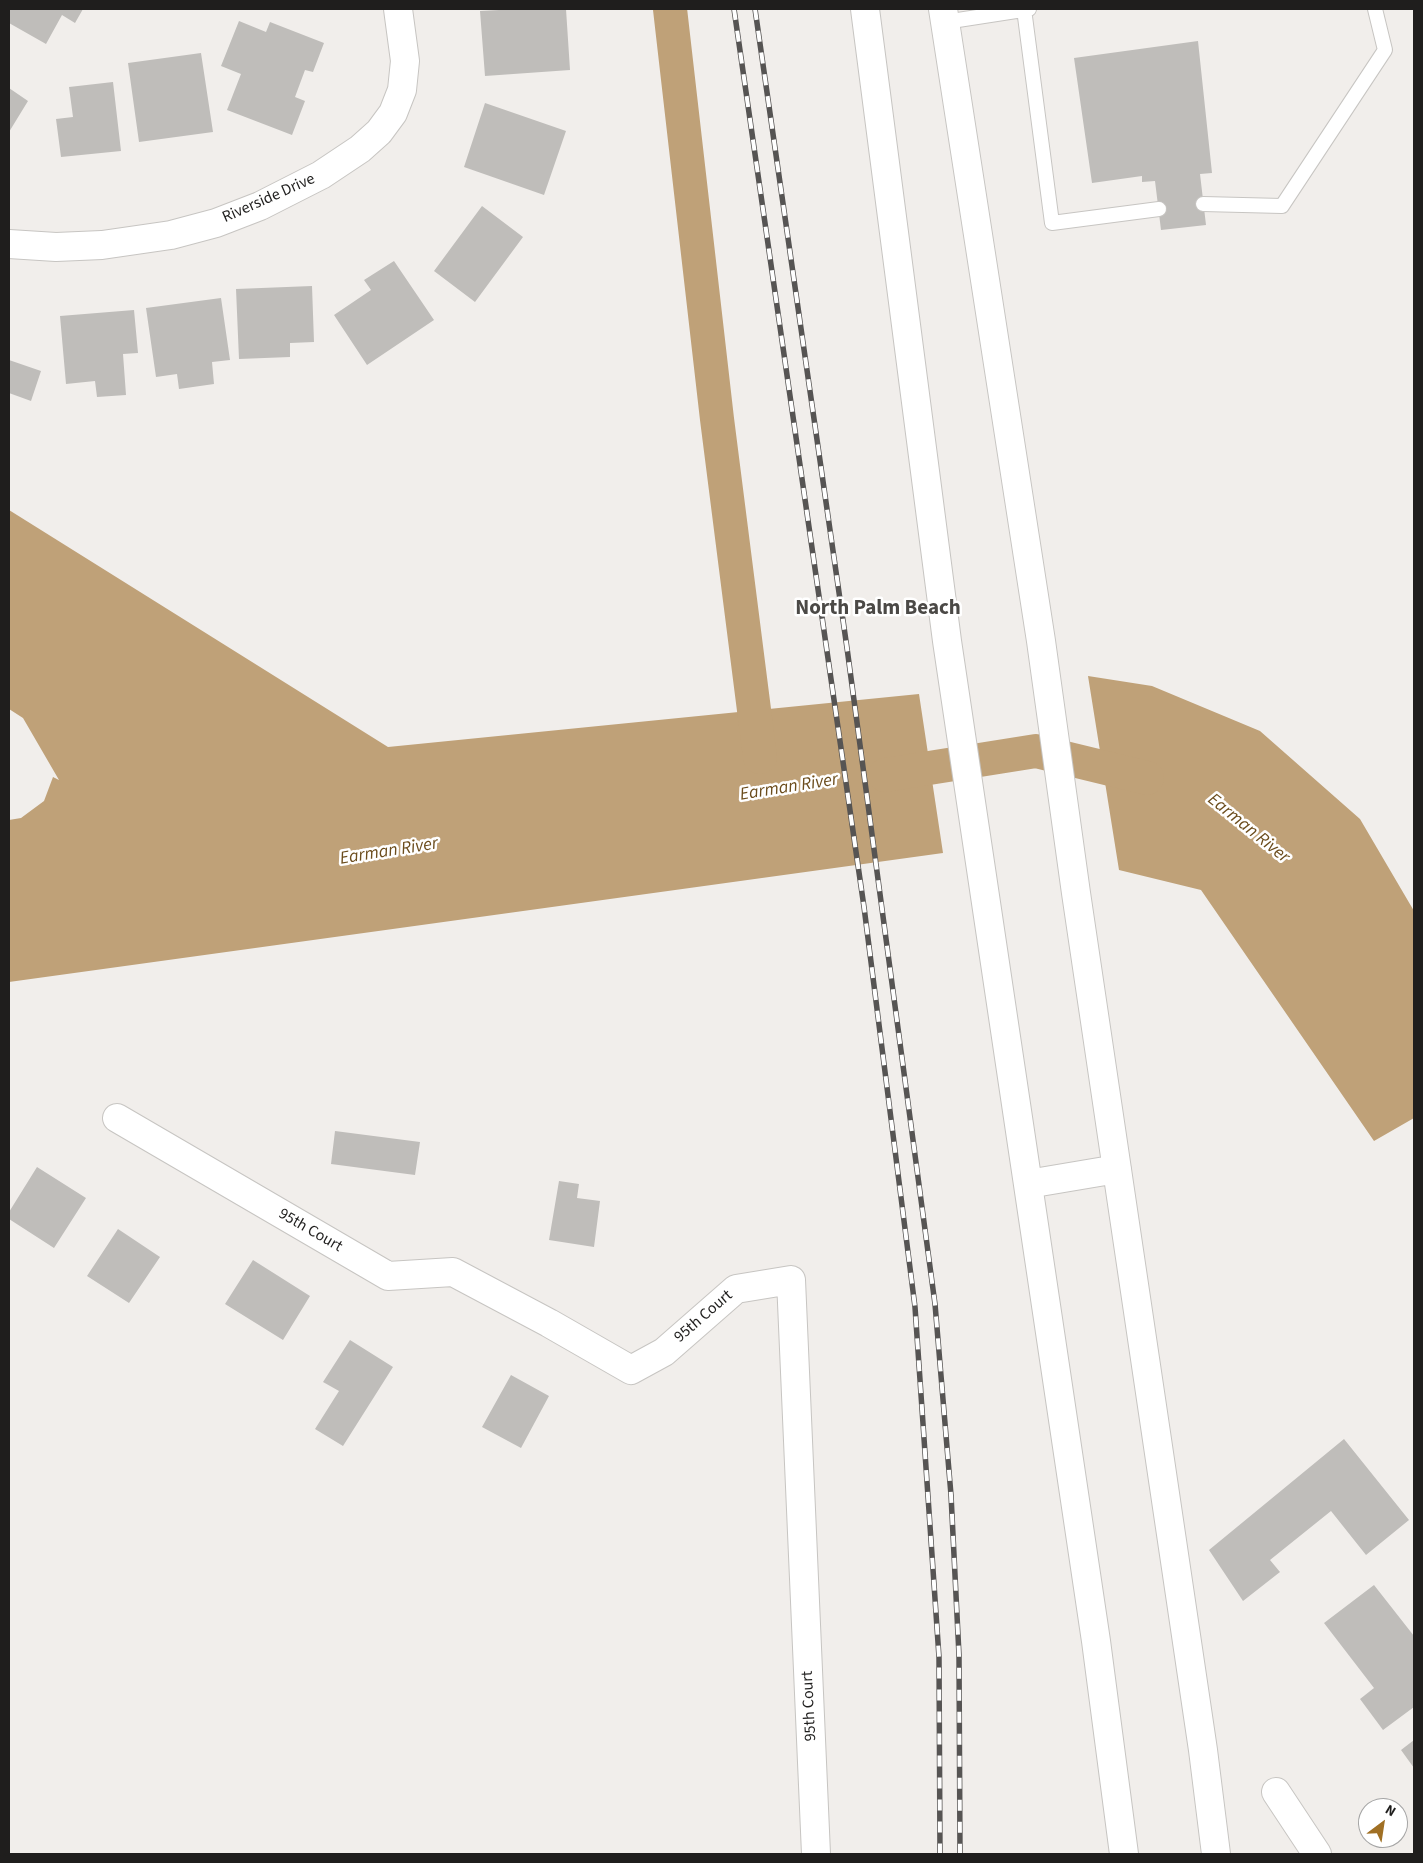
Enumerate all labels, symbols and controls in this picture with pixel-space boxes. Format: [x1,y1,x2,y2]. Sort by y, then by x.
street label: Riverside Drive [220,170,318,228]
district label: North Palm Beach [795,596,961,622]
water label: Earman River [738,770,840,806]
water label: Earman River [1203,789,1293,869]
water label: Earman River [338,834,440,870]
street label: 95th Court [275,1205,345,1257]
street label: 95th Court [671,1287,737,1347]
street label: 95th Court [799,1670,821,1742]
north arrow [1358,1798,1408,1848]
text: N [1381,1800,1399,1822]

